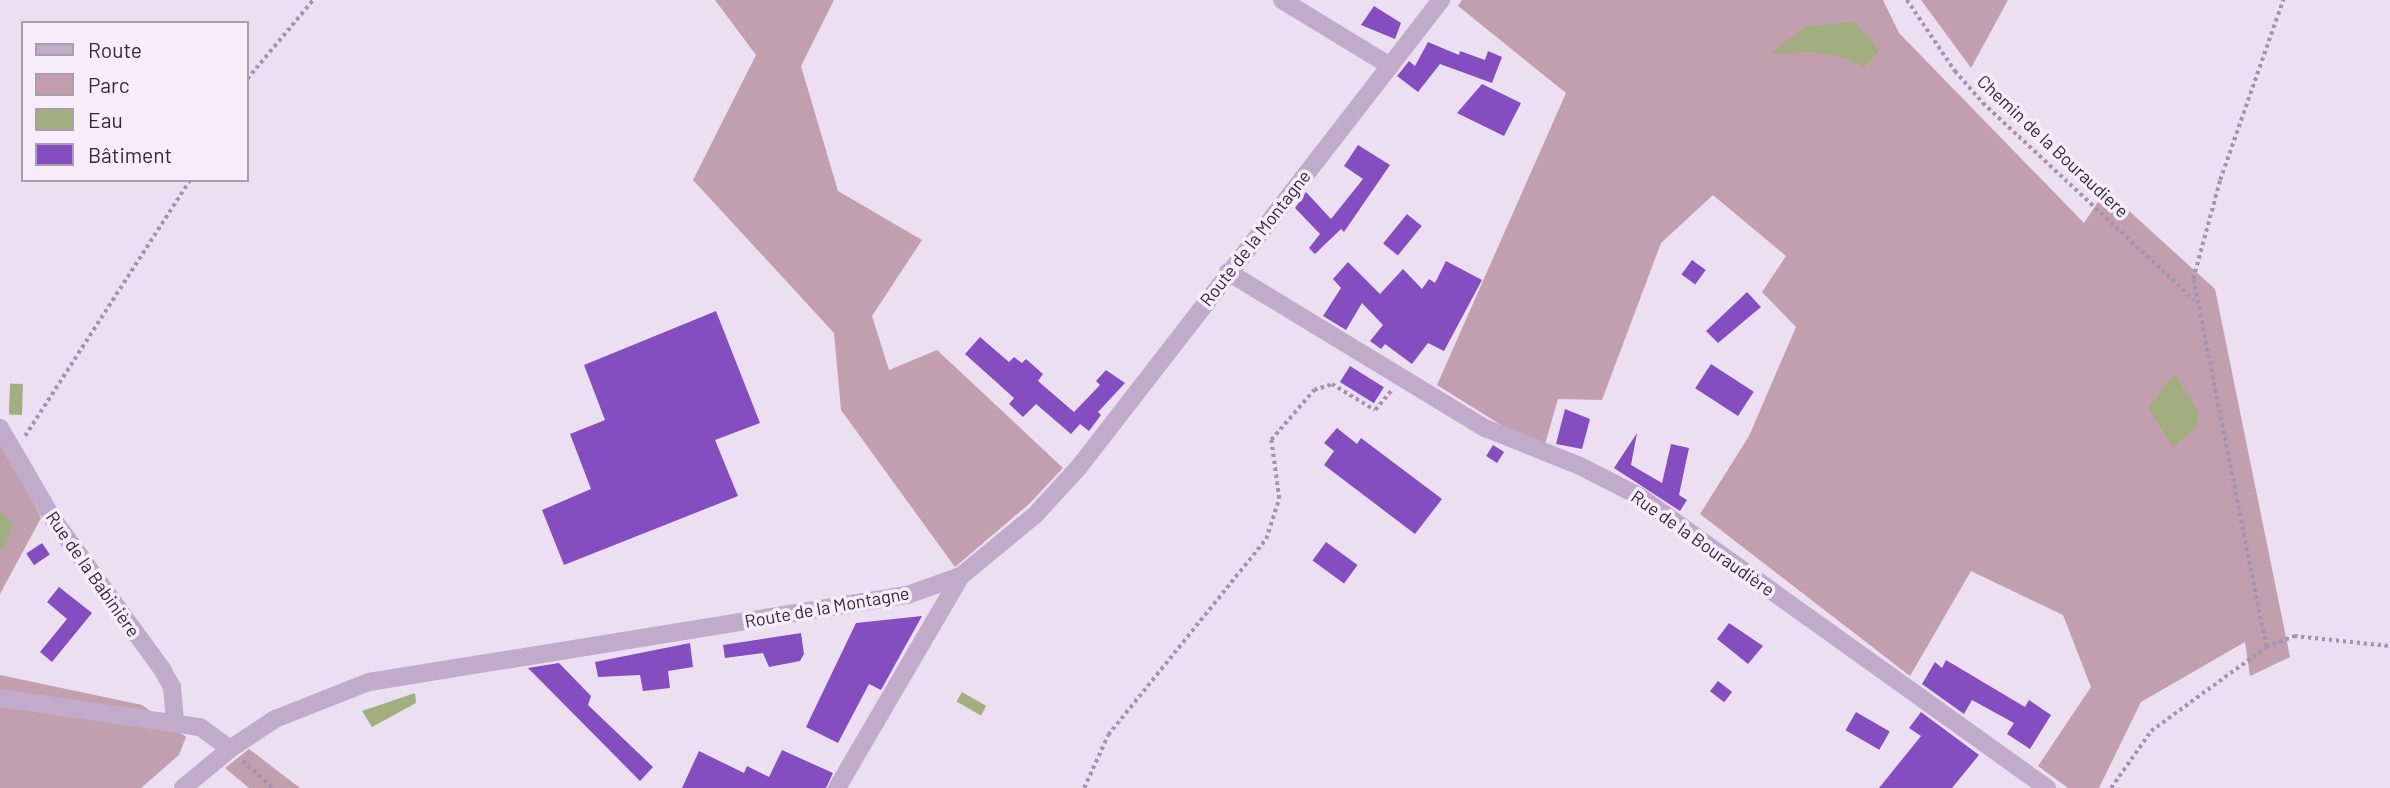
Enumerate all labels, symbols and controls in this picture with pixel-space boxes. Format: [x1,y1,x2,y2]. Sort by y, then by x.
legend [21,21,248,182]
text: Route [88,37,142,62]
street label: Chemin de la Bouraudiere [1973,70,2133,222]
text: Parc [88,72,130,97]
text: Eau [88,107,123,132]
text: Bâtiment [88,142,172,167]
street label: Route de la Montagne [1195,166,1315,310]
street label: Rue de la Bouraudière [1627,485,1779,601]
street label: Rue de la Babinière [42,507,144,641]
street label: Route de la Montagne [743,582,911,632]

